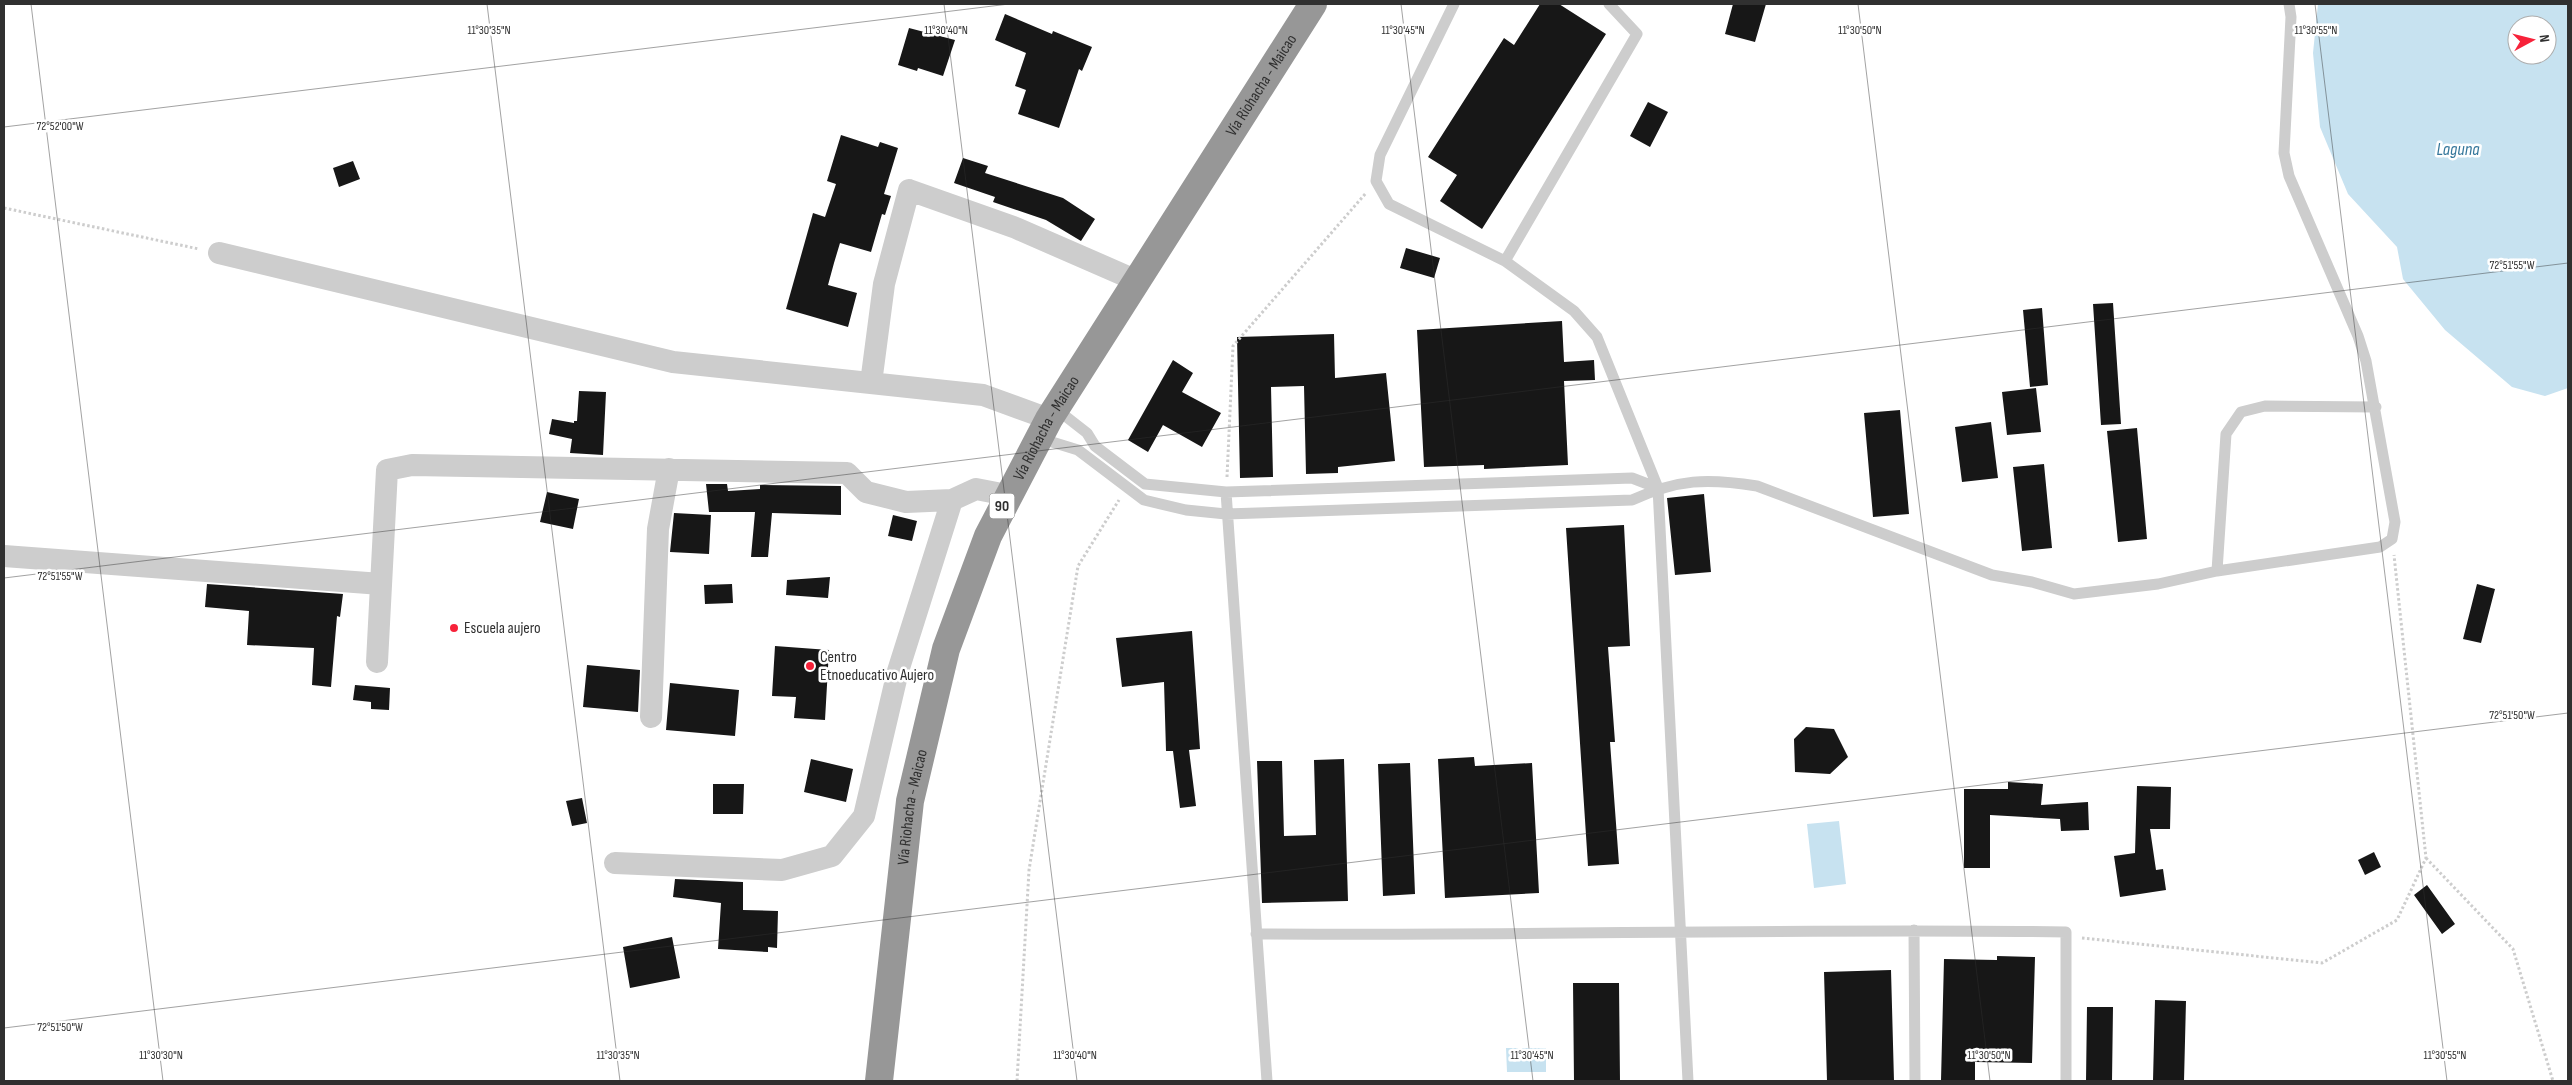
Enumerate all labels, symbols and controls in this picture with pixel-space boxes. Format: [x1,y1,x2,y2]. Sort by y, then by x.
north arrow [2507,15,2557,65]
text: 11°30'35"N [467,23,511,38]
text: 11°30'40"N [924,23,968,38]
text: 11°30'45"N [1381,23,1425,38]
text: 11°30'50"N [1838,23,1882,38]
text: 11°30'55"N [2295,23,2337,38]
street label: Vía Riohacha - Maicao [1222,31,1301,140]
text: N [2536,34,2553,43]
text: 72°52'00"W [37,119,84,134]
water label: Laguna [2436,139,2480,160]
text: 72°51'55"W [2490,258,2535,273]
street label: Vía Riohacha - Maicao [1009,372,1083,484]
road number: 90 [990,494,1014,518]
text: 72°51'55"W [38,569,83,584]
place label: Escuela aujero [464,619,541,638]
marker: Escuela aujero [448,622,460,634]
place label: Centro Etnoeducativo Aujero [820,648,934,685]
marker: Centro Etnoeducativo Aujero [804,660,816,672]
text: 72°51'50"W [2489,708,2535,723]
street label: Vía Riohacha - Maicao [893,747,931,866]
text: 72°51'50"W [37,1020,83,1035]
text: 11°30'30"N [139,1048,183,1063]
text: 11°30'35"N [596,1048,640,1063]
text: 11°30'40"N [1053,1048,1097,1063]
text: 11°30'45"N [1510,1048,1554,1063]
text: 11°30'50"N [1967,1048,2011,1063]
text: 11°30'55"N [2424,1048,2466,1063]

